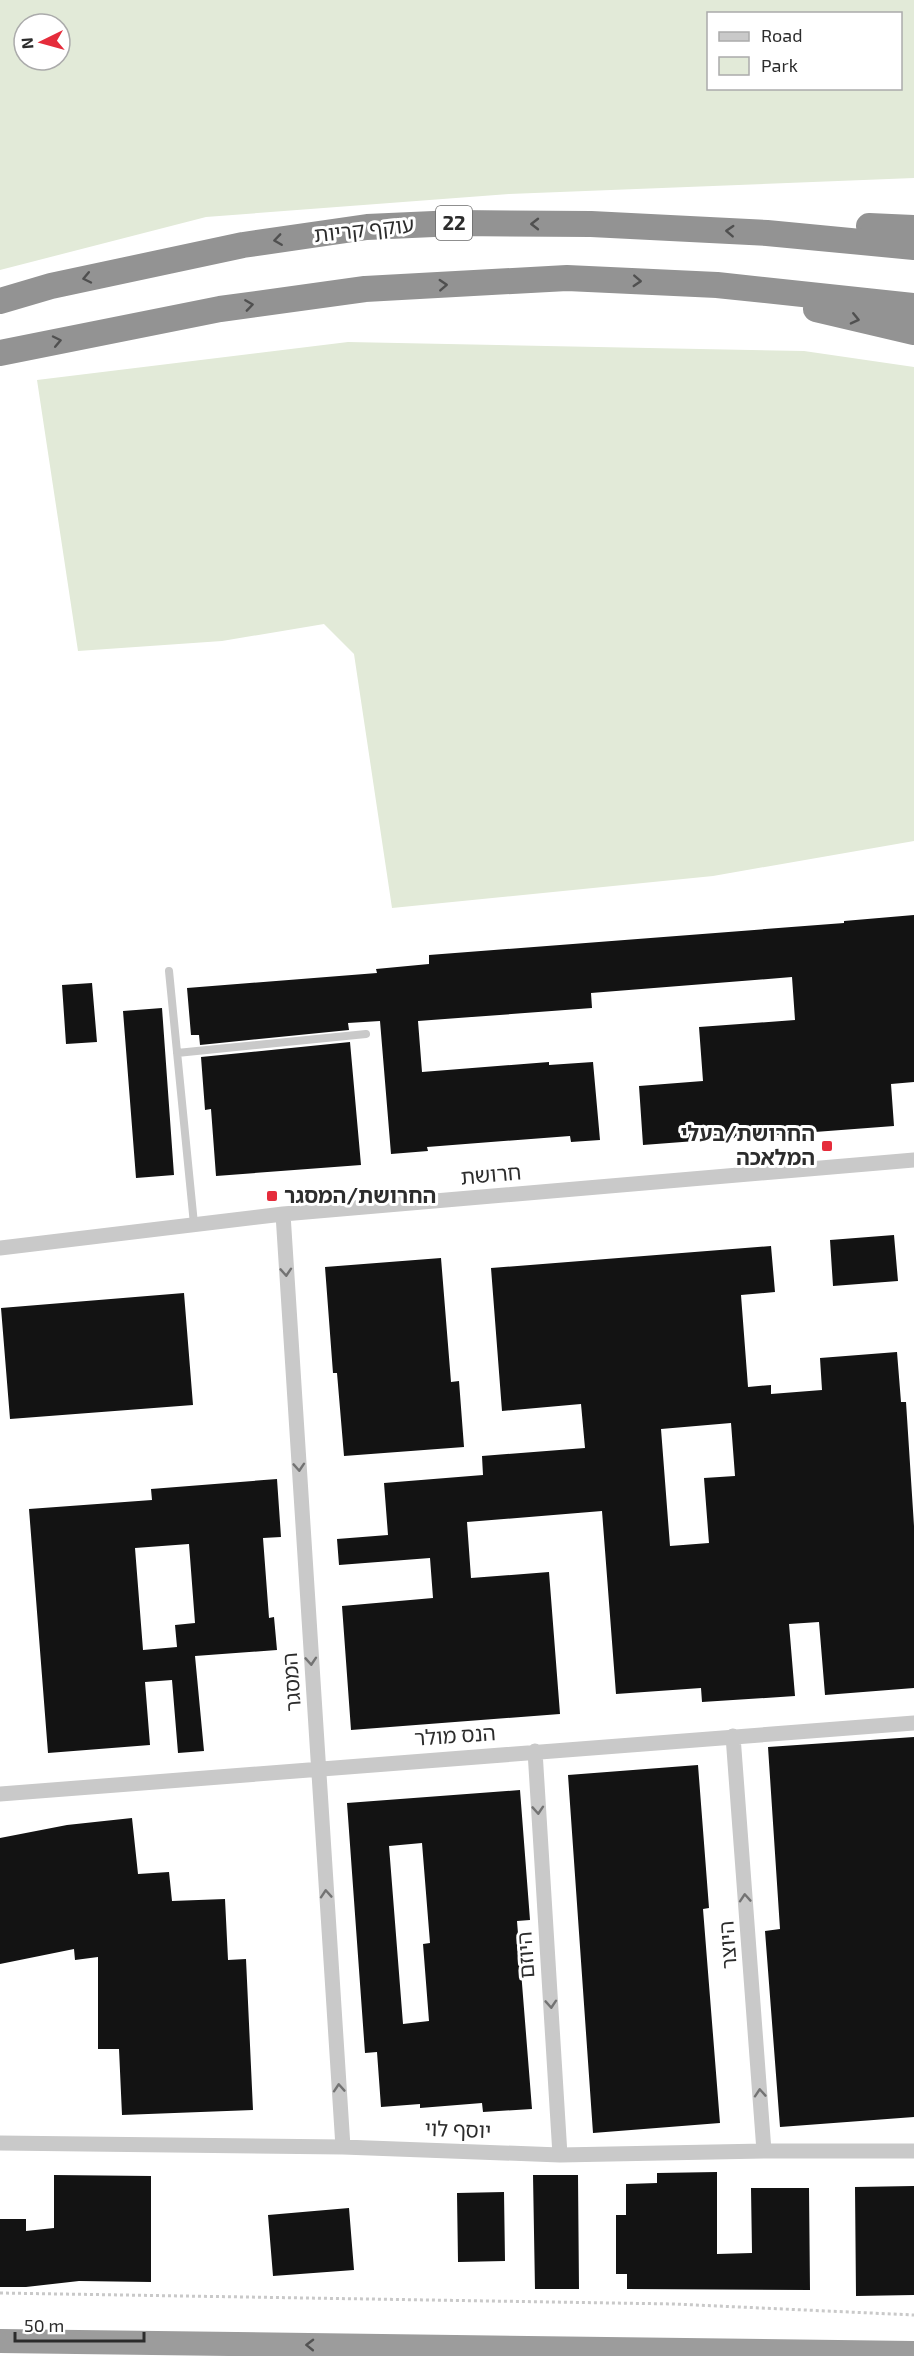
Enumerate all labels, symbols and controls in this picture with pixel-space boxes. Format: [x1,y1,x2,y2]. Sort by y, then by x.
north arrow [12,12,72,72]
legend [707,12,902,90]
text: Road [761,24,802,46]
text: N [17,37,37,50]
text: Park [761,54,798,76]
road number: 22 [436,206,472,240]
street label: עוקף קריות [312,211,415,246]
one-way arrow [531,217,540,230]
one-way arrow [726,224,735,237]
one-way arrow [274,233,283,245]
one-way arrow [83,271,93,284]
one-way arrow [633,275,642,288]
one-way arrow [438,279,447,292]
one-way arrow [244,299,253,311]
one-way arrow [850,311,860,324]
one-way arrow [52,335,62,348]
place label: החרושת/בעלי המלאכה [681,1120,815,1169]
marker: החרושת/בעלי המלאכה [820,1139,834,1153]
street label: חרושת [459,1158,522,1189]
place label: החרושת/המסגר [284,1182,436,1207]
marker: החרושת/המסגר [265,1189,279,1203]
one-way arrow [280,1268,293,1277]
one-way arrow [292,1462,305,1471]
street label: המסגר [276,1652,305,1712]
one-way arrow [305,1657,318,1666]
street label: הנס מולר [413,1719,496,1750]
one-way arrow [532,1805,545,1814]
one-way arrow [320,1889,333,1898]
one-way arrow [739,1894,752,1903]
street label: היוצר [712,1920,741,1970]
street label: היוזם [510,1931,539,1979]
one-way arrow [544,2000,557,2009]
one-way arrow [333,2084,346,2093]
one-way arrow [754,2088,767,2097]
street label: יוסף לוי [424,2115,492,2142]
scale bar [15,2305,144,2343]
text: 50 m [24,2314,64,2336]
one-way arrow [305,2339,314,2351]

